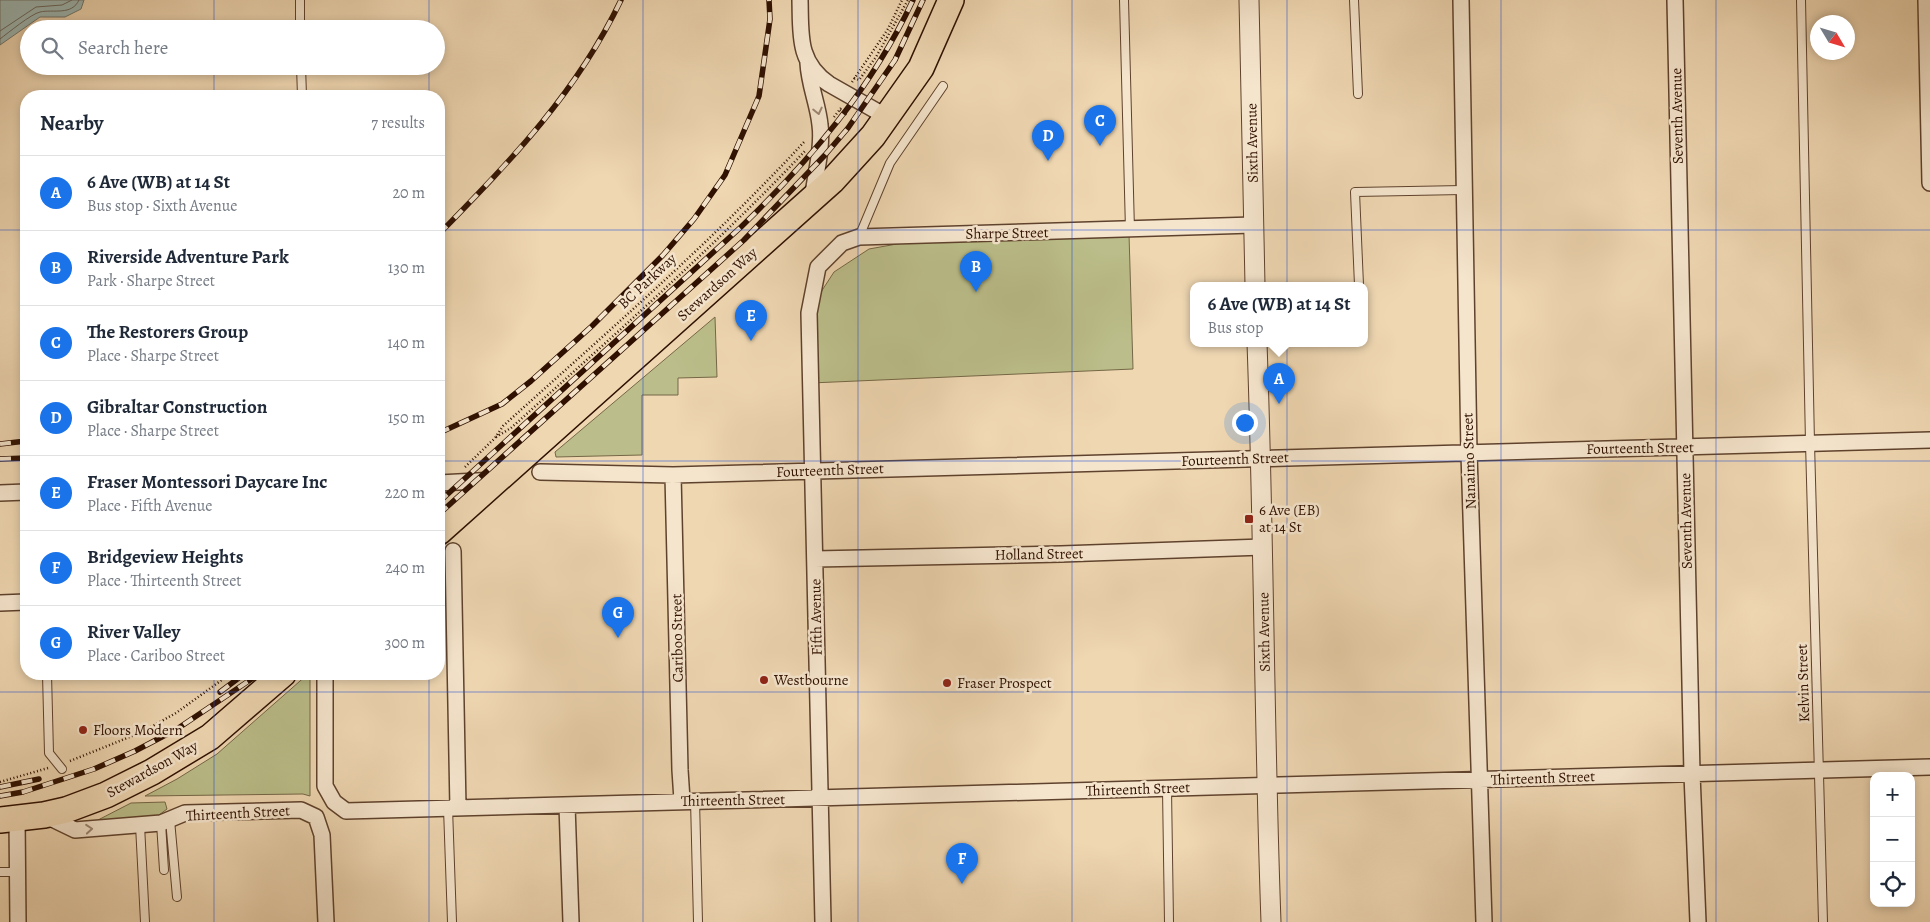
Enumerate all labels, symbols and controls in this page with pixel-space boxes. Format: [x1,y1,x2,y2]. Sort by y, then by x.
north arrow [1810,15,1855,60]
search box [20,20,445,75]
icon: search [38,34,66,62]
text: Search here [78,35,168,61]
street label: Seventh Avenue [1666,67,1688,164]
street label: Sixth Avenue [1241,103,1263,183]
pin: C [1084,105,1116,146]
one-way arrow [812,106,823,115]
text: Nearby [40,109,103,137]
text: 7 results [371,112,425,134]
pin: D [1032,120,1064,161]
text: 6 Ave (WB) at 14 St [87,169,230,195]
text: A [51,182,61,204]
text: 20 m [392,182,425,204]
text: Bus stop · Sixth Avenue [87,195,238,217]
street label: Sharpe Street [965,222,1049,244]
street label: Stewardson Way [673,242,762,325]
text: Riverside Adventure Park [87,244,289,270]
street label: BC Parkway [613,249,681,313]
pin: B [960,251,992,292]
text: B [51,257,61,279]
text: 130 m [388,257,425,279]
text: Park · Sharpe Street [87,270,215,292]
popup [1190,282,1368,347]
text: 6 Ave (WB) at 14 St [1207,291,1351,317]
pin: E [735,300,767,341]
text: Bus stop [1207,317,1263,339]
text: The Restorers Group [87,319,248,345]
text: C [51,332,61,354]
text: 140 m [387,332,425,354]
text: Place · Sharpe Street [87,345,219,367]
pin: A [1263,363,1295,404]
text: Gibraltar Construction [87,394,267,420]
text: D [50,407,62,429]
text: 150 m [388,407,425,429]
your location [1232,410,1258,436]
street label: Nanaimo Street [1457,412,1481,510]
text: Place · Sharpe Street [87,420,219,442]
street label: Fourteenth Street [1586,437,1694,459]
street label: Fourteenth Street [1181,447,1289,471]
street label: Fourteenth Street [776,458,884,482]
text: Fraser Montessori Daycare Inc [87,469,328,495]
street label: Seventh Avenue [1675,472,1697,569]
text: E [51,482,61,504]
text: 220 m [385,482,425,504]
text: Place · Fifth Avenue [87,495,213,517]
place label: 6 Ave (EB) at 14 St [1259,500,1320,537]
marker: 6 Ave (EB) at 14 St [1243,513,1255,525]
street label: Holland Street [994,543,1084,565]
text: Bridgeview Heights [87,544,243,570]
text: F [52,557,60,579]
text: 240 m [385,557,425,579]
text: Place · Thirteenth Street [87,570,242,592]
street label: Fifth Avenue [805,578,827,656]
street label: Sixth Avenue [1253,592,1275,672]
street label: Cariboo Street [666,593,688,683]
pin: G [602,597,634,638]
text: River Valley [87,619,180,645]
text: G [51,632,61,654]
text: 300 m [385,632,425,654]
street label: Kelvin Street [1792,643,1814,722]
text: Place · Cariboo Street [87,645,225,667]
place label: Westbourne [773,670,849,690]
place label: Fraser Prospect [957,673,1052,693]
marker: Westbourne [758,674,770,686]
marker: Fraser Prospect [941,677,953,689]
place label: Floors Modern [93,720,183,740]
marker: Floors Modern [77,724,89,736]
street label: Stewardson Way [103,736,201,802]
street label: Thirteenth Street [1491,766,1595,790]
map controls [1870,772,1915,907]
button: + [1870,772,1915,817]
street label: Thirteenth Street [1086,777,1190,801]
street label: Thirteenth Street [681,789,785,811]
street label: Thirteenth Street [185,800,291,826]
button: − [1870,817,1915,862]
one-way arrow [86,824,94,835]
pin: F [946,843,978,884]
button: locate [1870,862,1915,907]

